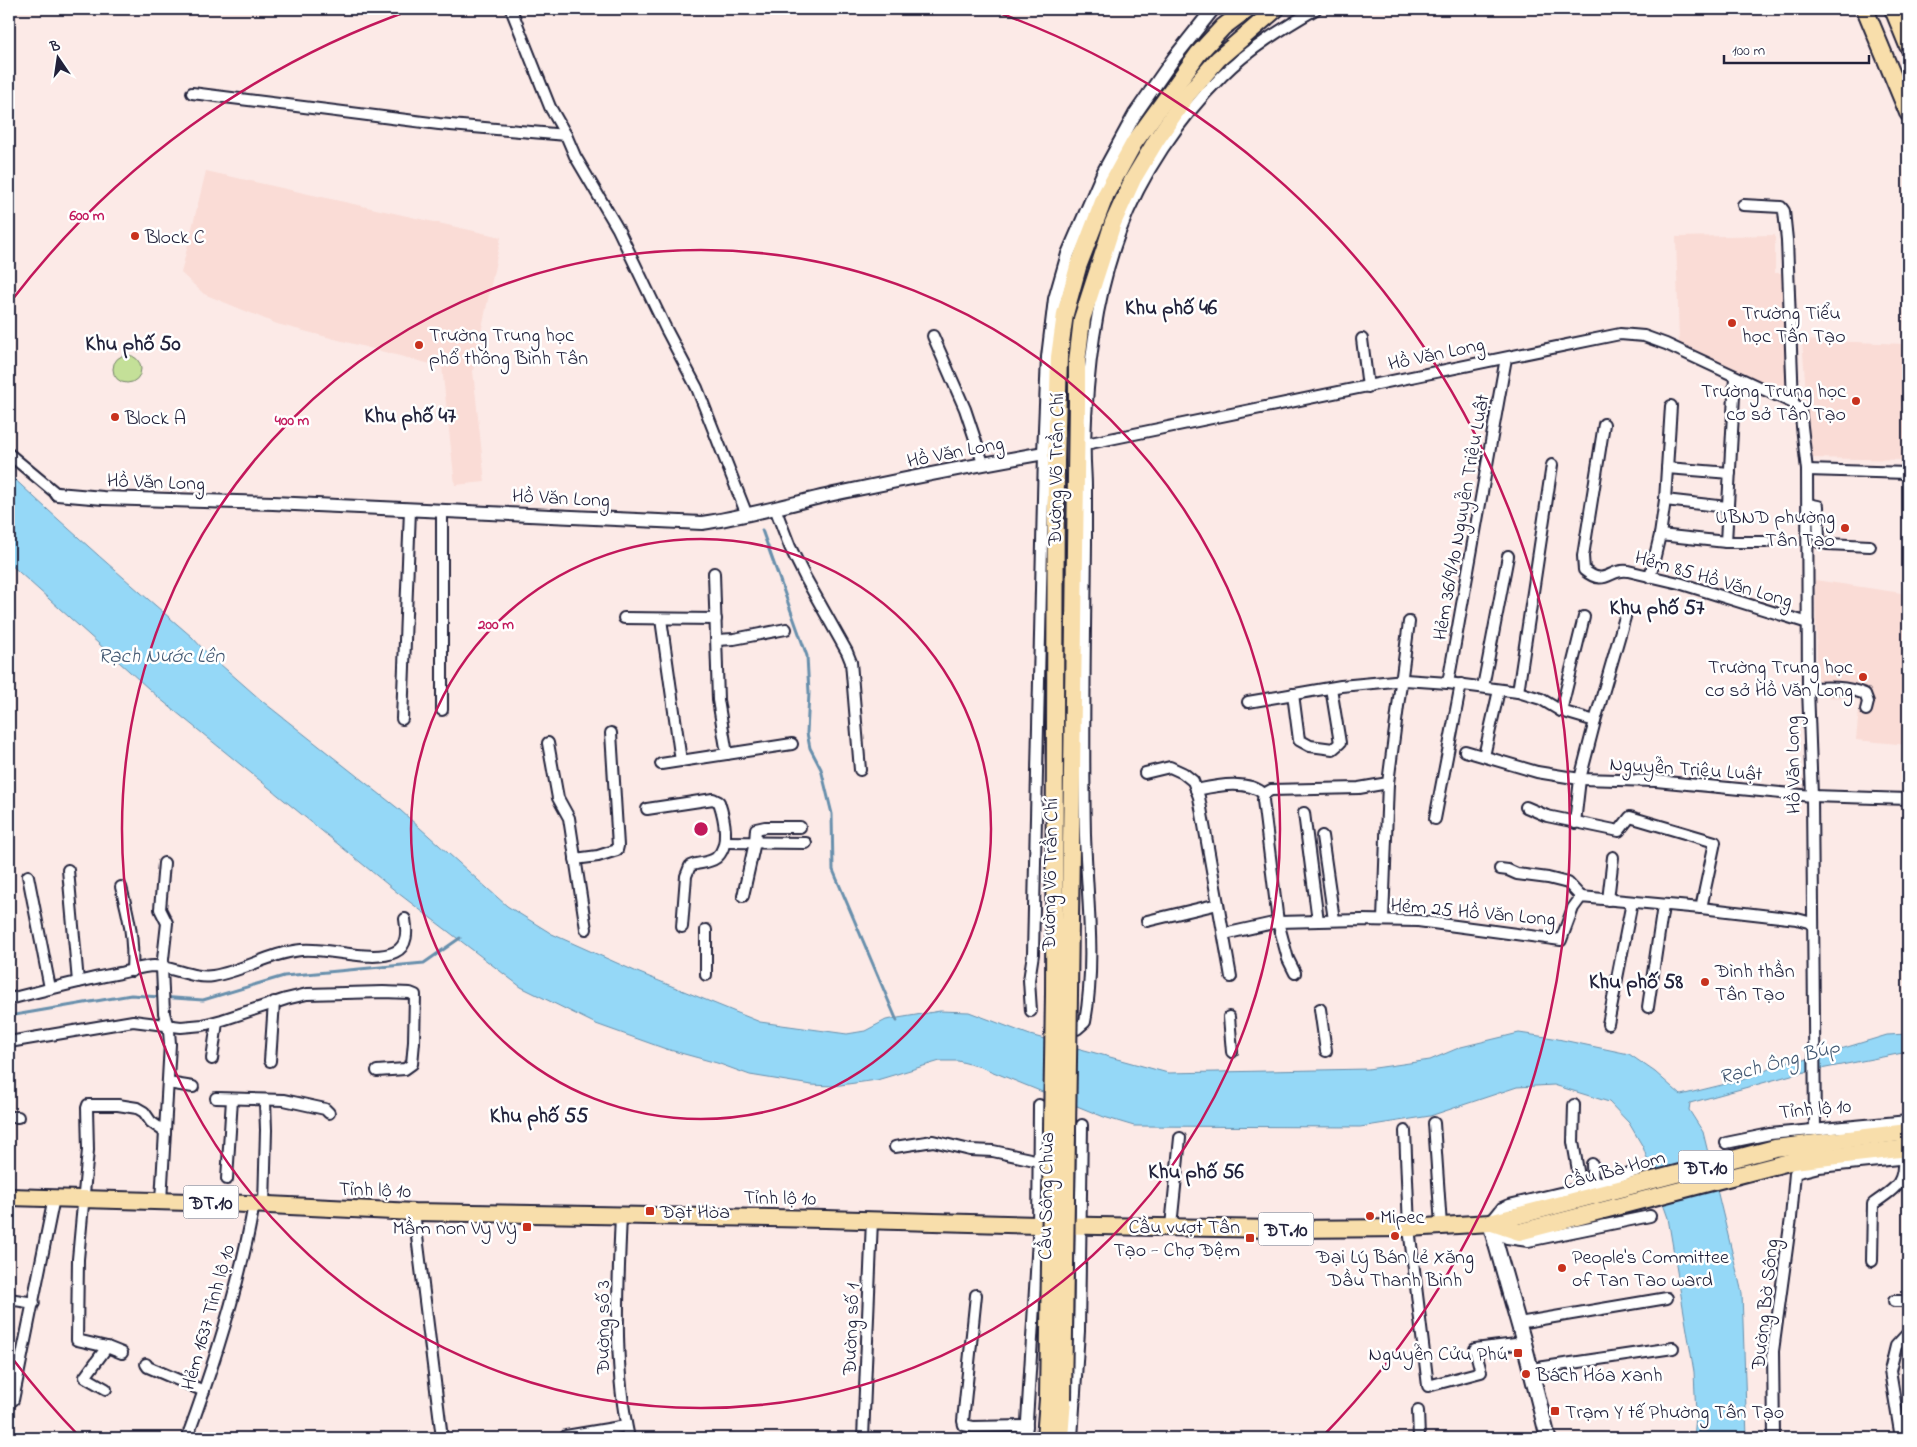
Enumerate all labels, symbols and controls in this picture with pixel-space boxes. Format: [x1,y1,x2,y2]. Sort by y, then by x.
north arrow [32,32,82,82]
scale bar [1724,32,1870,64]
text: B [47,35,63,58]
text: 100 m [1732,40,1765,62]
text: 600 m [69,205,105,227]
place label: Block C [144,224,205,253]
marker: Block C [129,230,141,242]
district label: Khu phố 46 [1125,294,1218,324]
place label: Trường Tiểu học Tân Tạo [1742,300,1846,352]
marker: Trường Tiểu học Tân Tạo [1726,317,1738,329]
place label: Trường Trung học phổ thông Bình Tân [429,322,588,375]
district label: Khu phố 50 [85,330,181,360]
street label: Hồ Văn Long [1386,331,1488,381]
marker: Trường Trung học phổ thông Bình Tân [413,339,425,351]
place label: Trường Trung học cơ sở Tân Tạo [1701,378,1846,430]
street label: Hẻm 36/9/10 Nguyễn Triệu Luật [1427,392,1499,643]
street label: Đường Võ Trần Chí [1042,393,1074,547]
marker: Trường Trung học cơ sở Tân Tạo [1850,395,1862,407]
district label: Khu phố 47 [364,402,456,432]
place label: Block A [124,405,186,434]
text: 400 m [274,410,310,432]
marker: Block A [109,411,121,423]
street label: Hồ Văn Long [905,430,1007,478]
street label: Hồ Văn Long [106,467,205,501]
street label: Hồ Văn Long [511,482,611,518]
place label: UBND phường Tân Tạo [1715,504,1835,556]
marker: UBND phường Tân Tạo [1839,522,1851,534]
street label: Hẻm 85 Hồ Văn Long [1631,544,1796,618]
district label: Khu phố 57 [1610,594,1705,624]
text: 200 m [477,614,514,636]
water label: Rạch Nước Lên [98,642,225,672]
place label: Trường Trung học cơ sở Hồ Văn Long [1705,654,1853,707]
marker: Trường Trung học cơ sở Hồ Văn Long [1857,671,1869,683]
street label: Hồ Văn Long [1779,716,1811,814]
street label: Nguyễn Triệu Luật [1608,751,1763,791]
street label: Đường Võ Trần Chí [1036,798,1068,952]
centre of rings [692,820,710,838]
street label: Hẻm 25 Hồ Văn Long [1389,892,1557,936]
place label: Đình thần Tân Tạo [1714,958,1795,1010]
district label: Khu phố 58 [1589,968,1683,998]
marker: Đình thần Tân Tạo [1699,976,1711,988]
water label: Rạch Ông Búp [1716,1032,1844,1094]
street label: Tỉnh lộ 10 [1778,1093,1853,1128]
district label: Khu phố 55 [490,1102,588,1132]
street label: Cầu Sông Chùa [1032,1132,1064,1260]
street label: Cầu Bà Hom [1561,1144,1669,1199]
road number: ĐT.10 [1678,1150,1734,1184]
district label: Khu phố 56 [1148,1158,1245,1188]
street label: Tỉnh lộ 10 [338,1176,412,1207]
street label: Tỉnh lộ 10 [743,1184,817,1215]
road number: ĐT.10 [184,1186,238,1218]
place label: Đạt Hòa [659,1199,730,1228]
place label: Mipec [1380,1204,1425,1233]
marker: Đạt Hòa [644,1205,656,1217]
marker: Mipec [1364,1210,1376,1222]
road number: ĐT.10 [1258,1212,1314,1246]
place label: Cầu vượt Tân Tạo - Chợ Đệm [1113,1214,1240,1266]
place label: Mầm non Vy Vy [392,1215,517,1244]
marker: Mầm non Vy Vy [521,1221,533,1233]
marker: Đại Lý Bán Lẻ Xăng Dầu Thanh Bình [1389,1230,1401,1242]
marker: Cầu vượt Tân Tạo - Chợ Đệm [1244,1232,1256,1244]
street label: Đường Bờ Sông [1745,1237,1789,1372]
street label: Hẻm 1637 Tỉnh lộ 10 [175,1241,244,1394]
place label: Đại Lý Bán Lẻ Xăng Dầu Thanh Bình [1315,1244,1474,1296]
place label: People's Committee of Tan Tao ward [1572,1244,1729,1296]
marker: People's Committee of Tan Tao ward [1556,1262,1568,1274]
street label: Đường số 3 [590,1280,620,1375]
street label: Đường số 1 [836,1282,870,1377]
place label: Nguyễn Cửu Phú [1369,1341,1508,1371]
marker: Nguyễn Cửu Phú [1512,1347,1524,1359]
place label: Bách Hóa Xanh [1535,1362,1662,1391]
marker: Bách Hóa Xanh [1520,1368,1532,1380]
place label: Trạm Y tế Phường Tân Tạo [1565,1399,1784,1429]
marker: Trạm Y tế Phường Tân Tạo [1549,1405,1561,1417]

